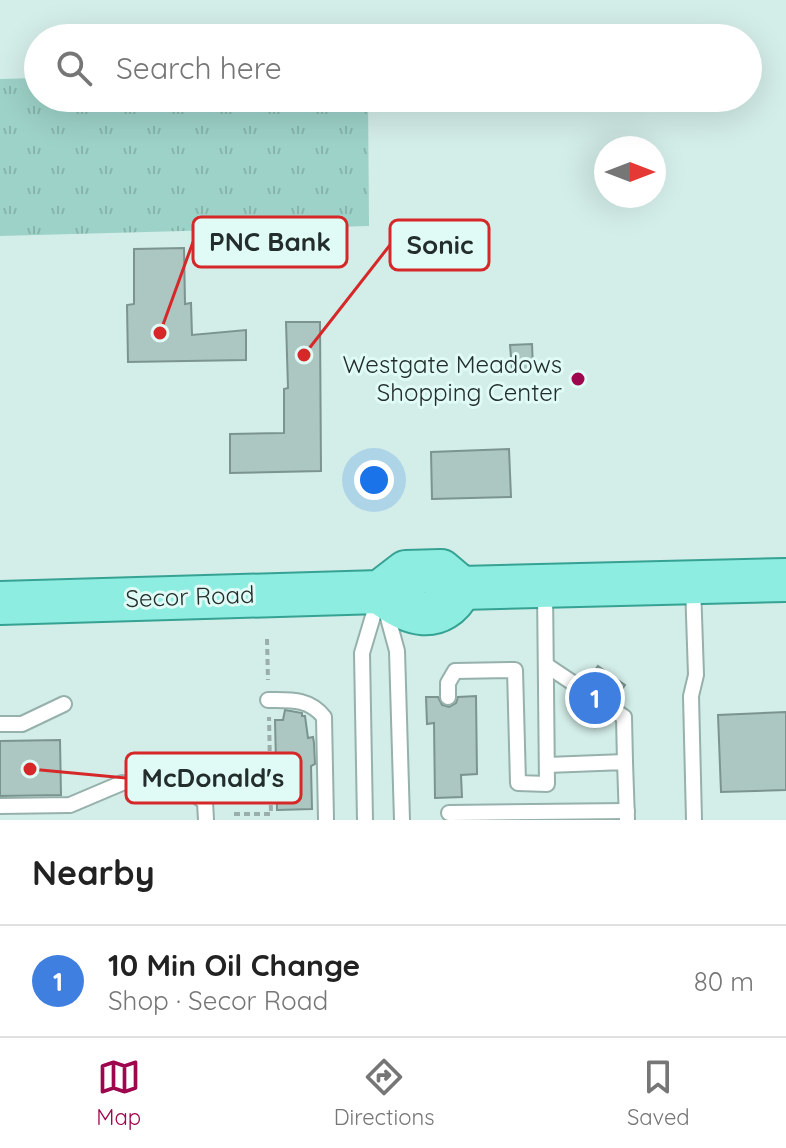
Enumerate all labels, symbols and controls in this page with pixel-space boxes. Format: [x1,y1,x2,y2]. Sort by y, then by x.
search box [24,24,762,112]
icon: search [52,46,96,90]
text: Search here [116,49,282,87]
north arrow [594,136,666,208]
callout: PNC Bank [193,217,347,267]
callout: Sonic [390,220,489,270]
text: PNC Bank [209,225,331,258]
text: Sonic [407,228,473,261]
place label: Westgate Meadows Shopping Center [343,349,562,407]
marker: Westgate Meadows Shopping Center [569,370,587,388]
your location [354,460,394,500]
street label: Secor Road [125,579,255,613]
pin: 1 [569,668,621,728]
callout: McDonald's [126,753,301,803]
text: McDonald's [142,761,284,794]
text: Nearby [32,851,155,894]
text: 10 Min Oil Change [108,946,360,984]
text: 1 [53,965,63,998]
text: 80 m [694,965,754,998]
text: Shop · Secor Road [108,984,328,1017]
tab: Map [96,1055,141,1131]
tab: Directions [334,1055,434,1131]
tab: Saved [627,1055,690,1131]

